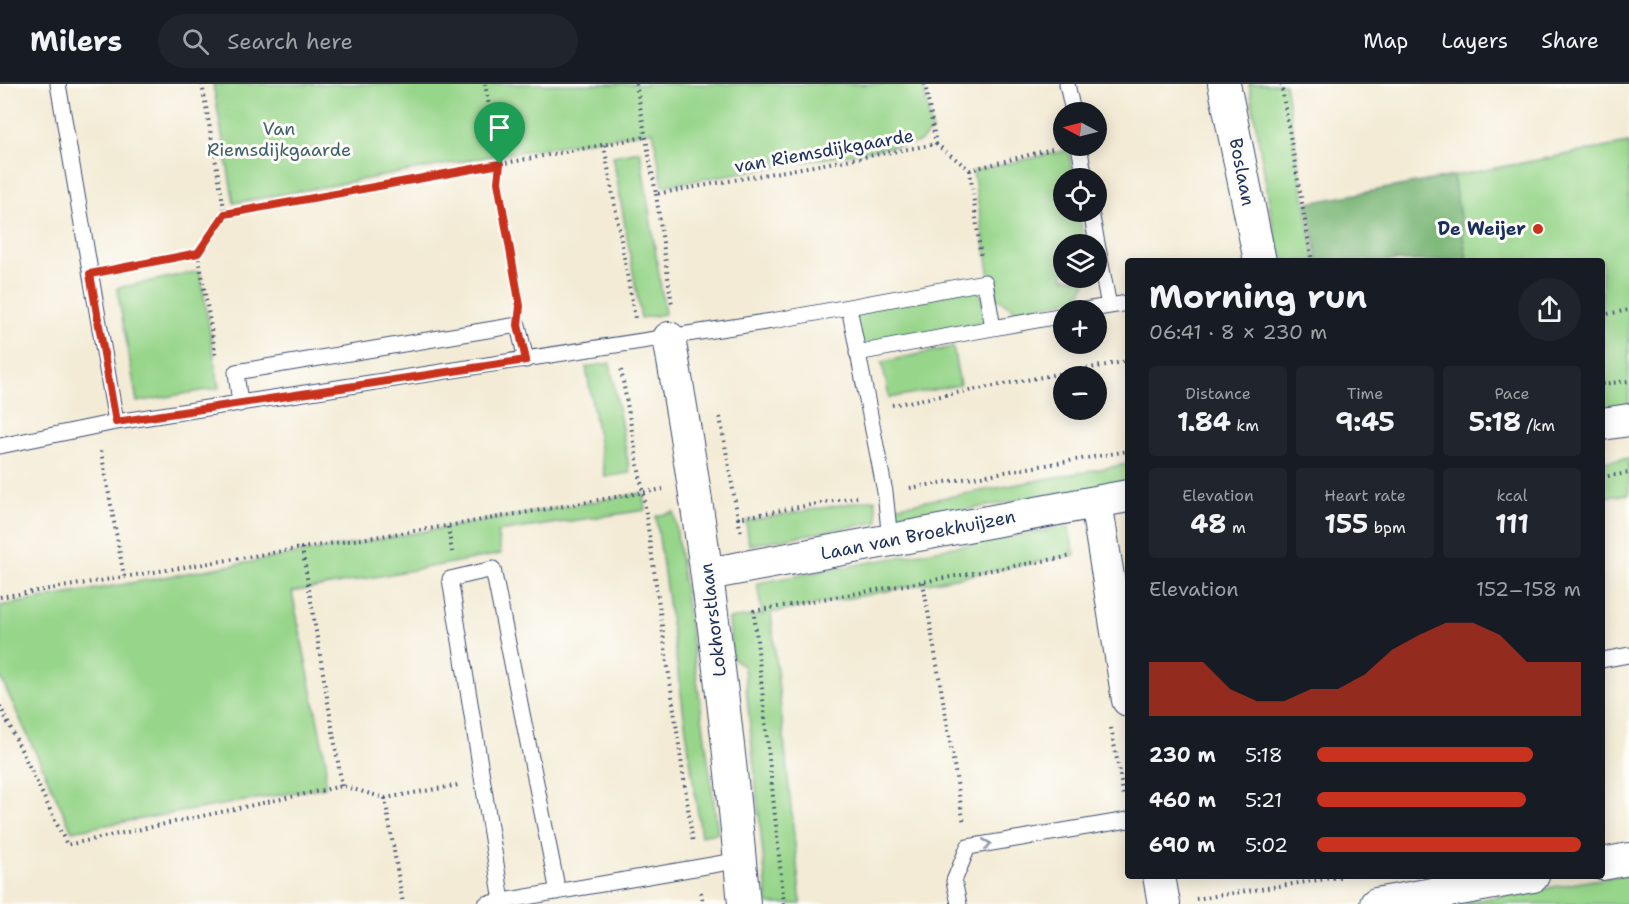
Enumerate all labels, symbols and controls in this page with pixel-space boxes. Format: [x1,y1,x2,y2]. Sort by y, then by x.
search box [158,14,578,68]
text: Milers [30,22,122,60]
icon: search [179,25,212,58]
text: Search here [227,27,353,56]
text: Map [1363,27,1408,55]
text: Layers [1441,27,1508,55]
text: Share [1541,27,1599,55]
pin [474,102,525,164]
north arrow [1053,102,1107,156]
map controls [1053,102,1107,420]
icon: arrive [483,111,516,144]
park label: Van Riemsdijkgaarde [207,117,351,162]
street label: van Riemsdijkgaarde [732,123,916,179]
street label: Boslaan [1224,136,1260,208]
button: locate [1053,168,1107,222]
place label: De Weijer [1437,217,1526,241]
marker: De Weijer [1531,222,1545,236]
button: layers [1053,234,1107,288]
text: Morning run [1149,274,1367,319]
button: share [1518,278,1581,341]
button: + [1053,300,1107,354]
text: 06:41 · 8 × 230 m [1149,319,1327,345]
button: − [1053,366,1107,420]
text: Distance [1185,383,1251,404]
text: Time [1347,383,1383,404]
text: Pace [1494,383,1530,404]
text: 1.84 [1177,404,1231,439]
text: 9:45 [1335,404,1395,439]
text: 5:18 [1469,404,1521,439]
text: km [1231,415,1259,436]
text: /km [1521,415,1555,436]
text: Elevation [1182,485,1254,506]
text: Heart rate [1324,485,1406,506]
text: kcal [1496,485,1528,506]
street label: Laan van Broekhuijzen [819,504,1017,566]
text: 48 [1190,506,1227,541]
text: 155 [1324,506,1368,541]
text: 111 [1495,506,1529,541]
text: m [1227,517,1246,538]
text: bpm [1368,517,1406,538]
street label: Lokhorstlaan [694,562,732,678]
text: Elevation [1149,576,1239,602]
text: 152–158 m [1476,576,1581,602]
text: 230 m [1149,742,1216,768]
text: 5:18 [1245,742,1283,768]
text: 460 m [1149,787,1216,813]
text: 5:21 [1245,787,1282,813]
text: 690 m [1149,832,1215,858]
text: 5:02 [1245,832,1288,858]
one-way arrow [982,838,992,851]

